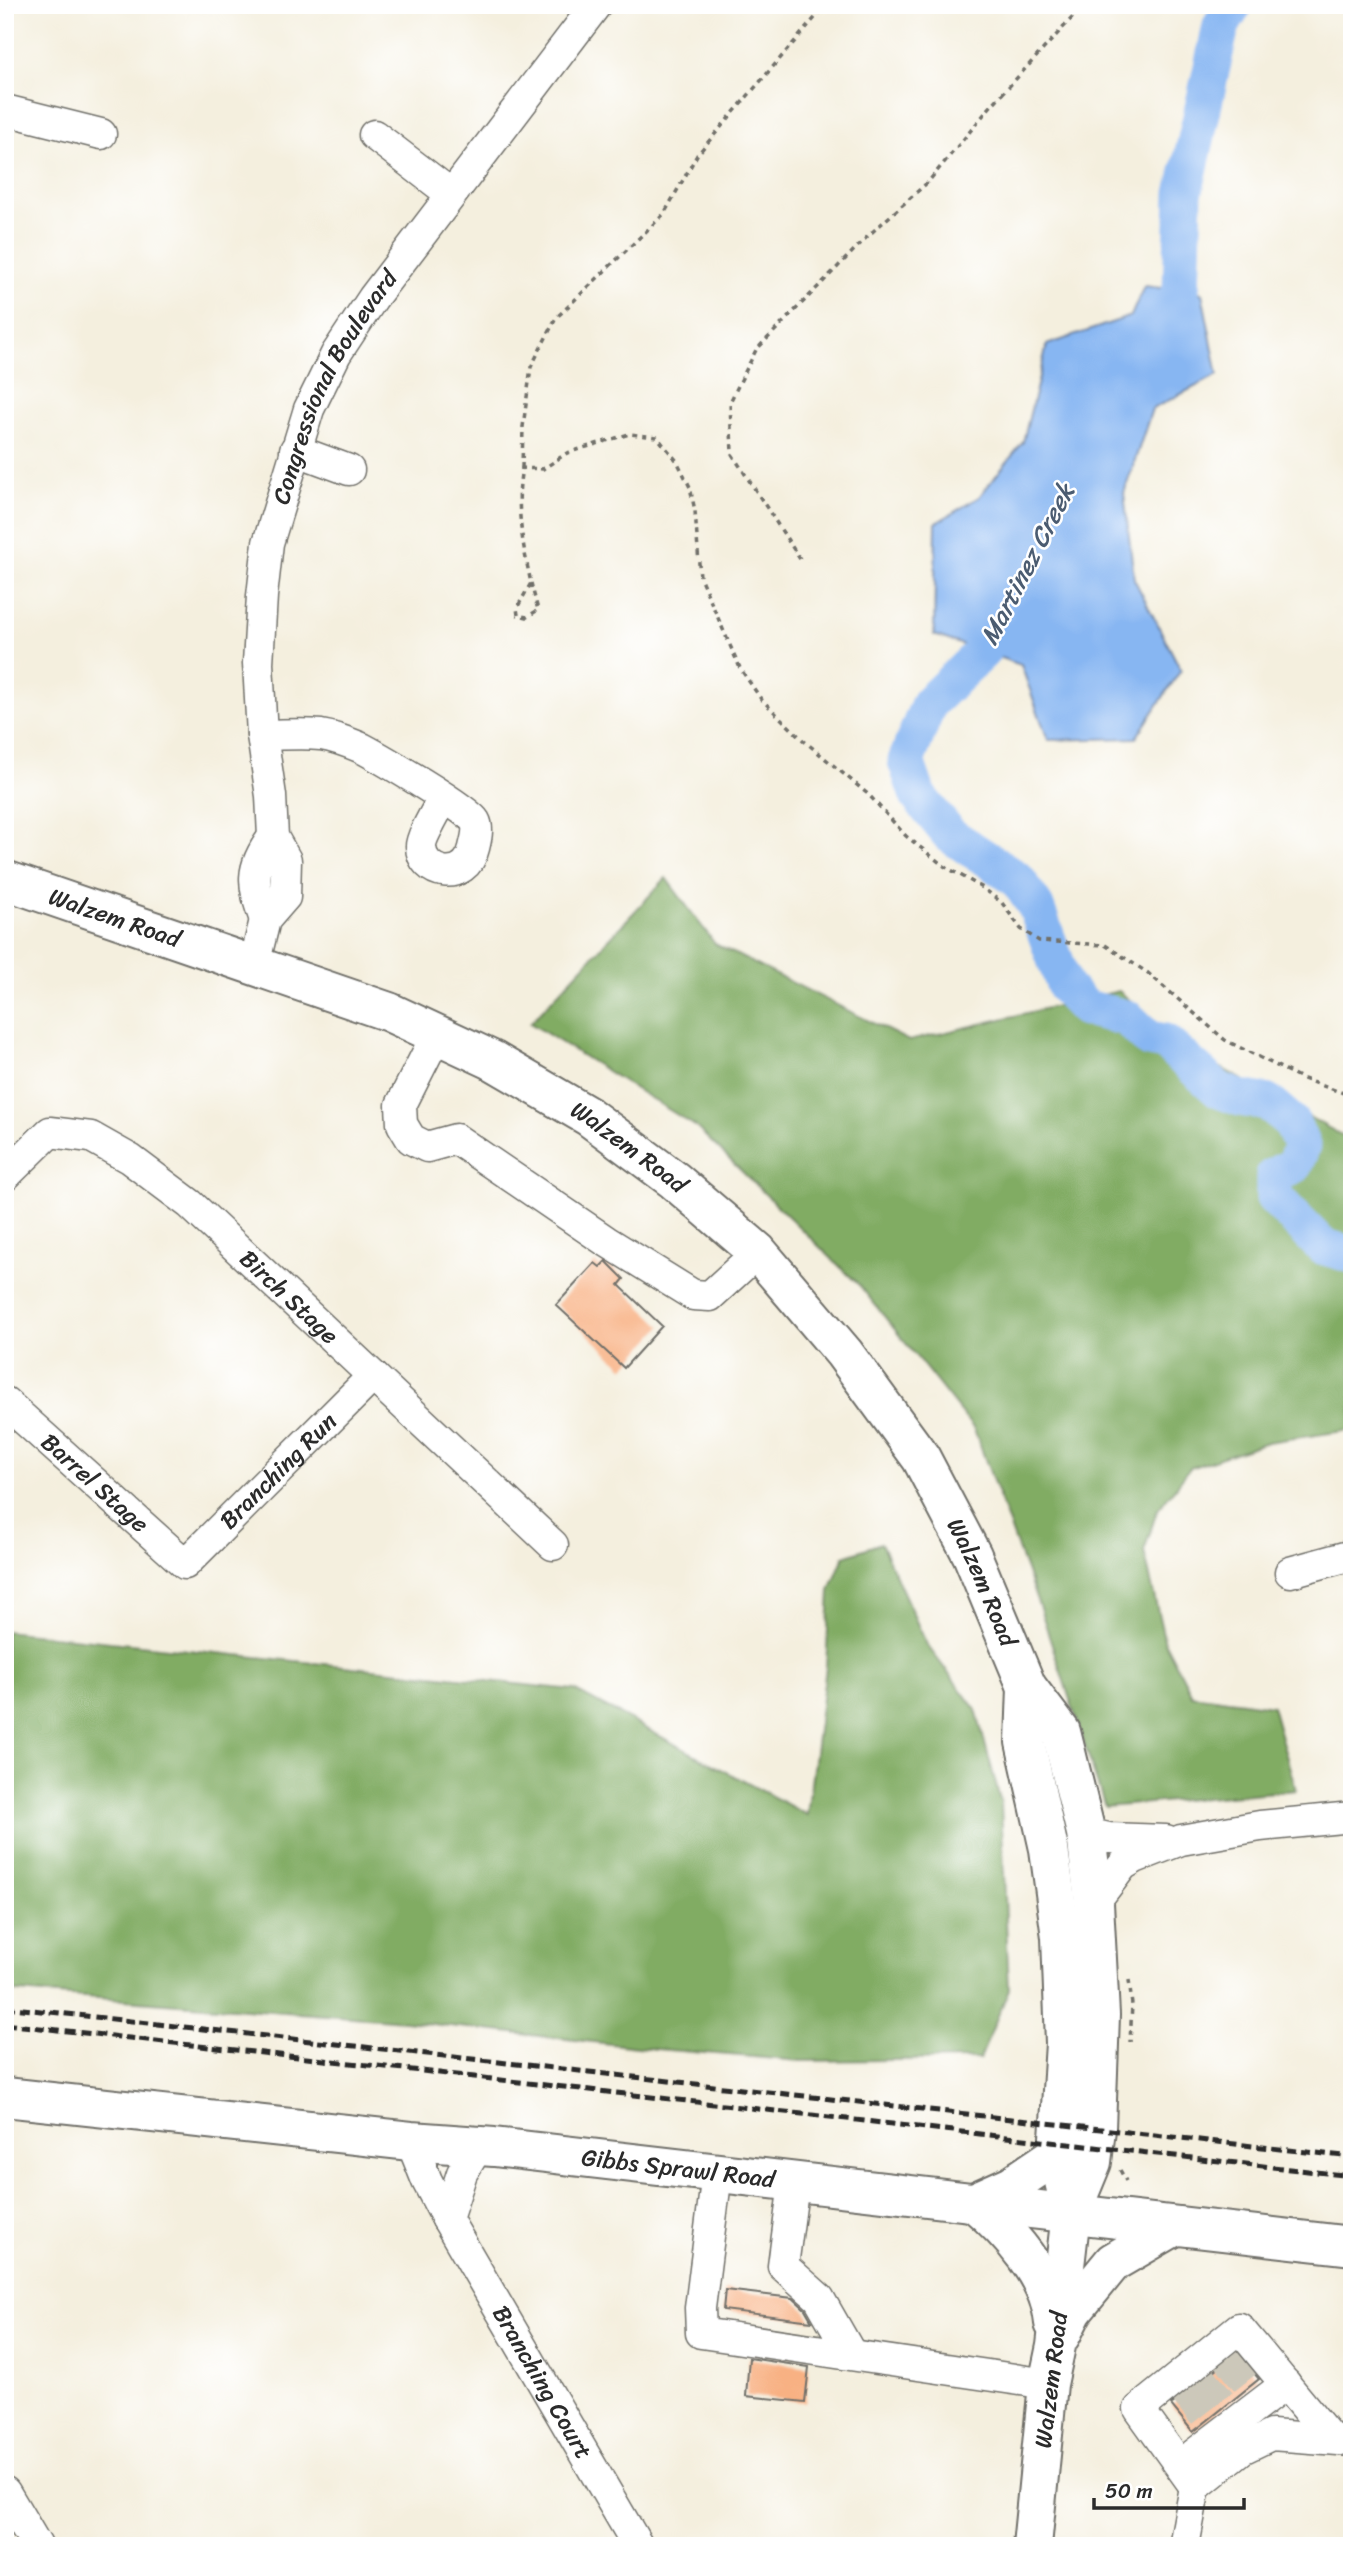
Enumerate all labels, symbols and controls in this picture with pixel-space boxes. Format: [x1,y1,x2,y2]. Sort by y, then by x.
street label: Congressional Boulevard [260,259,409,510]
water label: Martinez Creek [966,473,1089,653]
street label: Walzem Road [43,876,189,961]
street label: Walzem Road [562,1089,699,1206]
street label: Birch Stage [229,1239,349,1355]
street label: Branching Run [209,1402,347,1540]
street label: Barrel Stage [31,1422,159,1544]
street label: Walzem Road [935,1510,1030,1655]
street label: Gibbs Sprawl Road [579,2136,779,2200]
street label: Branching Court [481,2297,604,2467]
street label: Walzem Road [1022,2307,1080,2451]
scale bar [1094,2467,1245,2511]
text: 50 m [1105,2472,1153,2510]

